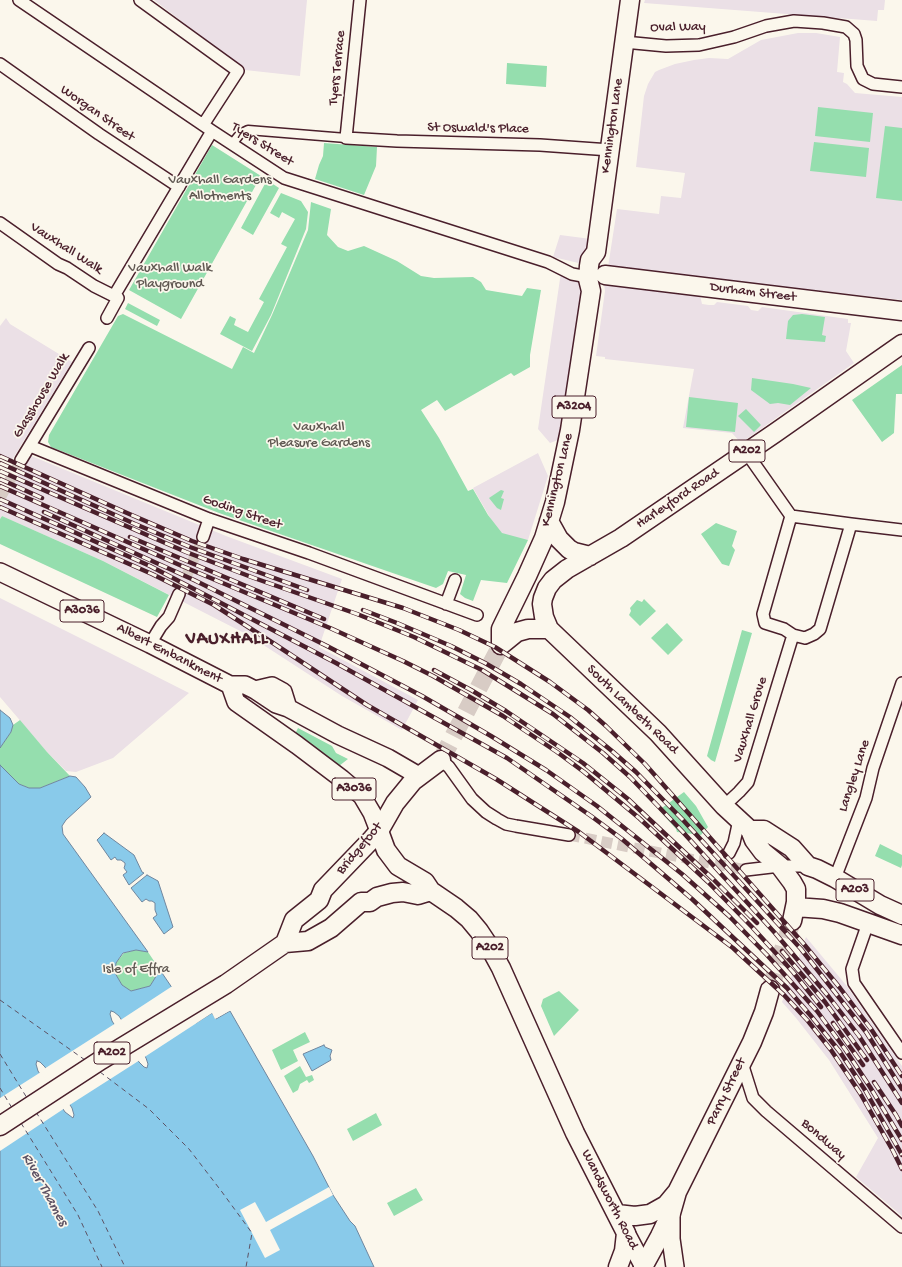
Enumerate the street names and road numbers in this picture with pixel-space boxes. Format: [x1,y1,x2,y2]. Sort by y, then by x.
street label: Oval Way [650,19,706,37]
street label: Tyers Terrace [326,30,350,106]
street label: Kennington Lane [598,77,628,175]
street label: Worgan Street [56,82,138,146]
street label: Tyers Street [228,119,296,171]
street label: St Oswald's Place [427,120,529,138]
street label: Vauxhall Walk [27,219,105,279]
street label: Durham Street [709,279,797,307]
street label: Glasshouse Walk [10,351,74,441]
road number: A3204 [552,396,596,418]
street label: Kennington Lane [538,432,578,528]
road number: A202 [729,440,765,462]
street label: Harleyford Road [633,465,723,533]
street label: Goding Street [200,492,284,534]
road number: A3036 [60,600,104,622]
street label: Albert Embankment [113,620,225,688]
street label: South Lambeth Road [582,662,682,758]
street label: Vauxhall Grove [730,675,772,765]
street label: Langley Lane [835,738,875,814]
road number: A3036 [332,778,376,800]
street label: Bridgefoot [333,819,387,879]
road number: A203 [836,879,874,901]
road number: A202 [472,937,508,959]
road number: A202 [94,1042,130,1064]
street label: Parry Street [703,1056,751,1128]
street label: Bondway [797,1116,849,1164]
street label: Wandsworth Road [577,1147,641,1253]

